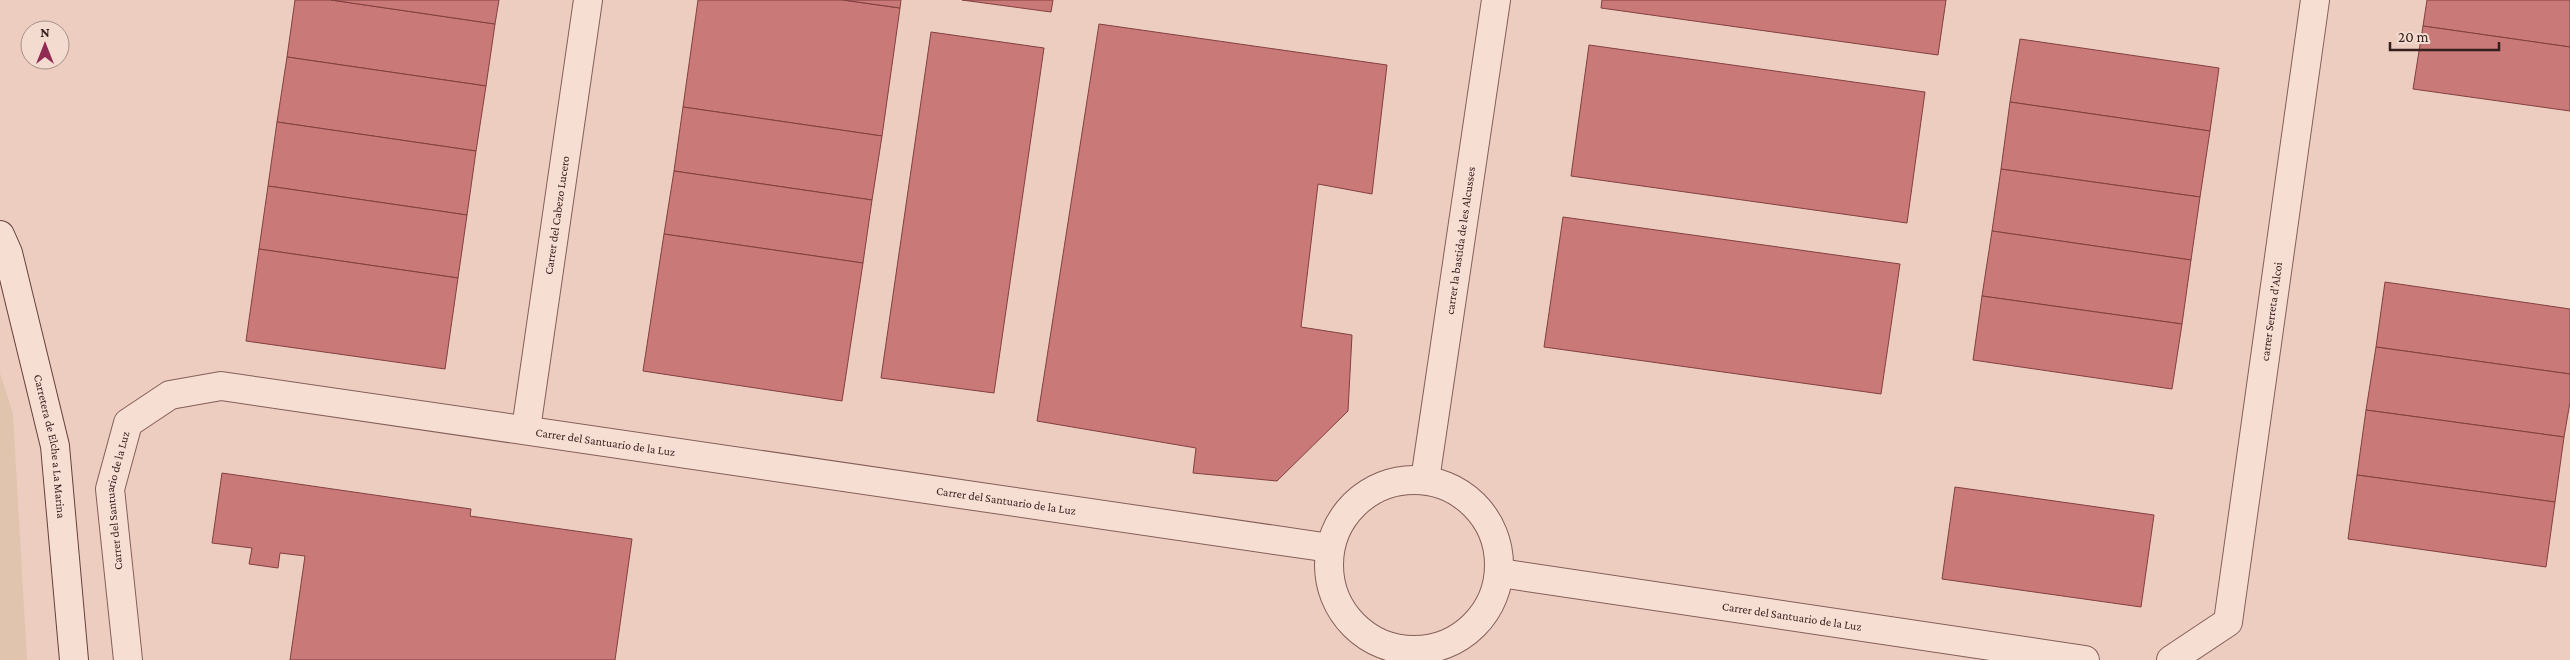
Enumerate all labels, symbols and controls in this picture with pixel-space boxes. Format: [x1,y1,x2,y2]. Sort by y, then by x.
north arrow [20,20,70,70]
scale bar [2390,20,2499,52]
text: N [40,24,50,40]
text: 20 m [2398,29,2429,45]
street label: Carrer del Cabezo Lucero [541,155,572,275]
street label: carrer la bastida de les Alcusses [1443,165,1478,316]
street label: carrer Serreta d'Alcoi [2258,261,2285,362]
street label: Carretera de Elche a La Marina [31,373,68,520]
street label: Carrer del Santuario de la Luz [534,425,676,459]
street label: Carrer del Santuario de la Luz [103,430,132,571]
street label: Carrer del Santuario de la Luz [935,484,1077,518]
street label: Carrer del Santuario de la Luz [1721,599,1863,634]

